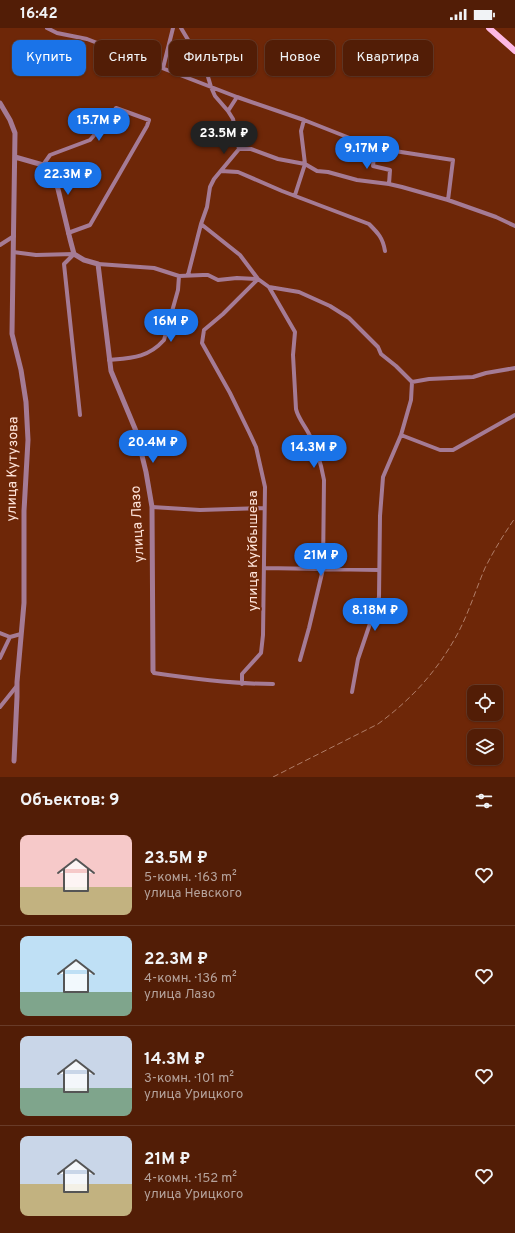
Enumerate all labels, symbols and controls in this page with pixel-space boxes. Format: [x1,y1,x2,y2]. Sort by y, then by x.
text: 16:42 [20,5,58,24]
chip: Купить [12,40,86,76]
chip: Снять [94,40,161,76]
chip: Фильтры [169,40,257,76]
chip: Новое [265,40,335,76]
chip: Квартира [343,40,433,76]
pin: 15.7M ₽ [62,108,136,142]
text: 15.7M ₽ [77,113,121,129]
pin: 23.5M ₽ [187,121,261,155]
text: 23.5M ₽ [200,126,248,142]
pin: 9.17M ₽ [330,136,404,170]
text: 9.17M ₽ [344,141,390,157]
pin: 22.3M ₽ [31,162,105,196]
text: 22.3M ₽ [43,167,93,183]
pin: 16M ₽ [143,309,199,343]
text: 16M ₽ [153,314,189,330]
street label: улица Кутузова [4,417,22,521]
pin: 20.4M ₽ [116,430,190,464]
text: 20.4M ₽ [128,435,178,451]
pin: 14.3M ₽ [277,435,351,469]
text: 14.3M ₽ [291,440,337,456]
street label: улица Лазо [127,485,148,563]
street label: улица Куйбышева [245,490,262,612]
pin: 21M ₽ [293,543,349,577]
text: 21M ₽ [303,548,339,564]
pin: 8.18M ₽ [338,598,412,632]
text: 8.18M ₽ [352,603,398,619]
map controls [467,685,503,765]
button: locate [467,685,503,721]
button: layers [467,729,503,765]
text: Объектов: 9 [20,790,120,812]
icon: filters [473,790,495,812]
text: 23.5M ₽ [144,848,208,870]
icon: home [52,851,100,899]
icon: heart [473,864,495,886]
text: 5-комн. · 163 m² [144,870,237,886]
text: улица Невского [144,886,242,902]
text: 22.3M ₽ [144,949,208,971]
icon: home [52,952,100,1000]
icon: heart [473,965,495,987]
text: 4-комн. · 136 m² [144,971,237,987]
text: улица Лазо [144,987,215,1003]
text: 14.3M ₽ [144,1049,205,1071]
icon: home [52,1052,100,1100]
icon: heart [473,1065,495,1087]
text: 3-комн. · 101 m² [144,1071,234,1087]
text: улица Урицкого [144,1087,243,1103]
text: 21M ₽ [144,1149,190,1171]
icon: home [52,1152,100,1200]
icon: heart [473,1165,495,1187]
text: 4-комн. · 152 m² [144,1171,237,1187]
text: улица Урицкого [144,1187,243,1203]

